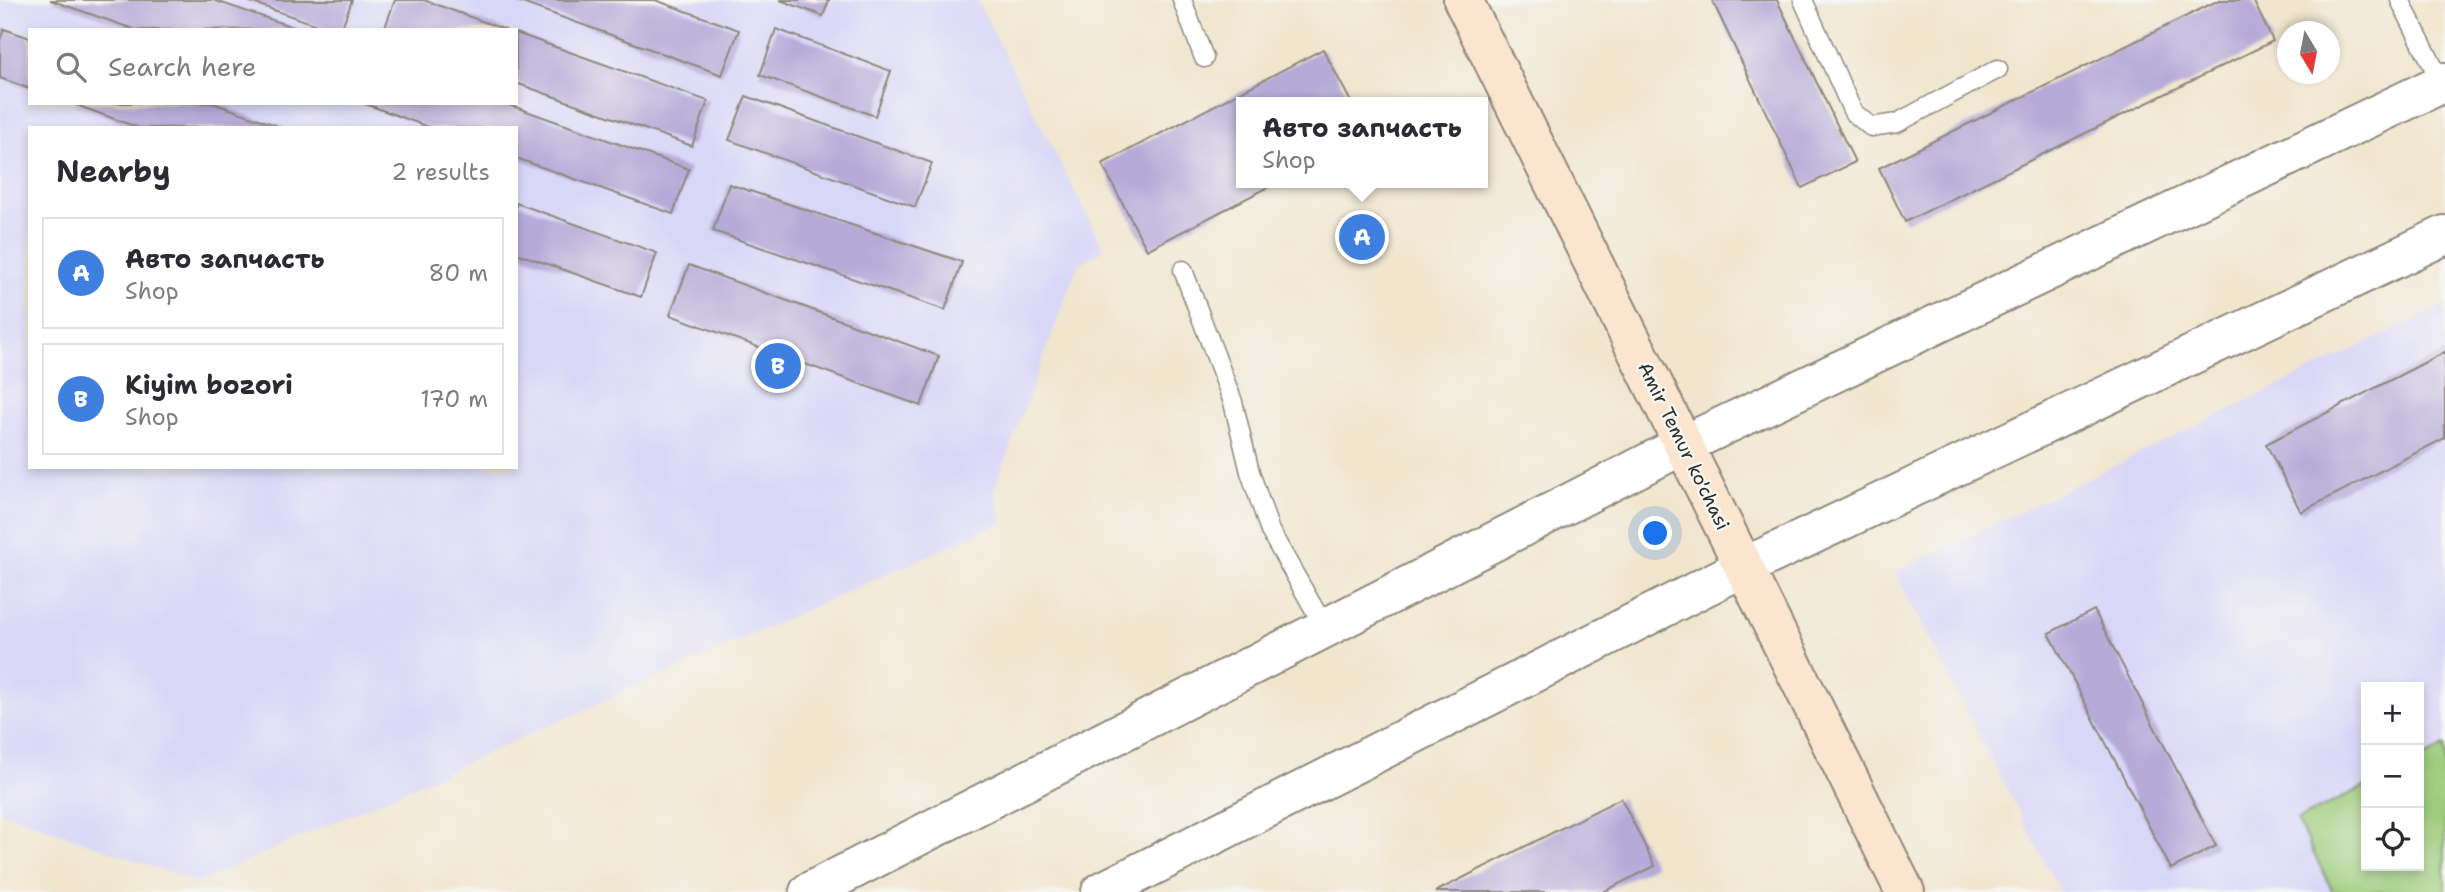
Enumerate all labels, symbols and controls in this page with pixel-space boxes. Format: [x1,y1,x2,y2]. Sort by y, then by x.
north arrow [2277,21,2340,84]
search box [28,28,518,105]
icon: search [52,48,90,86]
text: Search here [108,49,257,84]
popup [1236,97,1488,188]
text: Авто запчасть [1262,110,1462,145]
text: Shop [1262,145,1316,175]
text: Nearby [56,151,171,192]
text: 2 results [391,157,490,187]
pin: A [1339,211,1385,263]
text: Авто запчасть [125,241,325,276]
text: A [72,258,90,288]
text: 80 m [429,258,488,288]
text: Shop [125,276,179,306]
pin: B [755,340,801,392]
street label: Amir Temur ko'chasi [1632,358,1736,534]
text: Kiyim bozori [125,367,293,402]
text: B [74,384,88,414]
text: 170 m [420,384,488,414]
text: Shop [125,402,179,432]
your location [1638,516,1672,550]
map controls [2361,682,2424,871]
button: + [2361,682,2424,745]
button: − [2361,745,2424,808]
button: locate [2361,808,2424,871]

